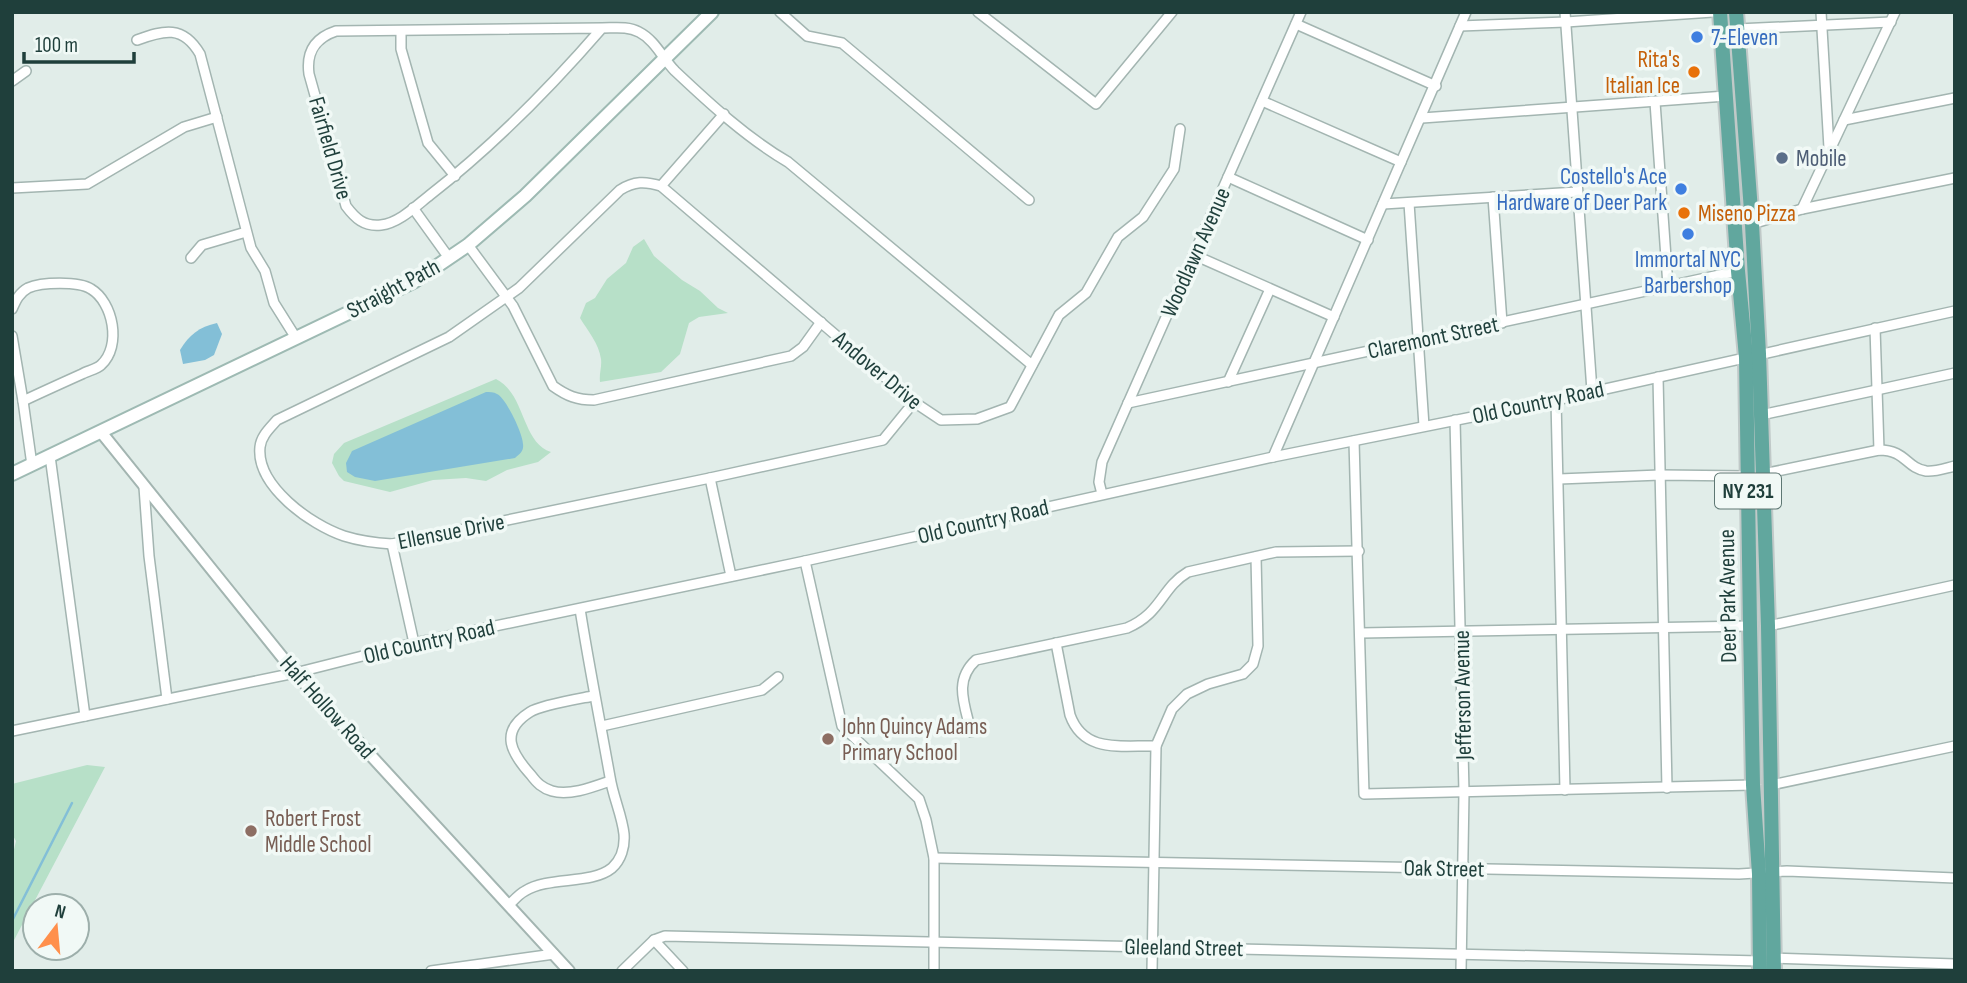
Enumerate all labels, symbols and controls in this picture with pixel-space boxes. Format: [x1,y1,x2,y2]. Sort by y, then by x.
scale bar [24,21,135,65]
place label: 7-Eleven [1711,24,1778,52]
marker: 7-Eleven [1689,29,1705,45]
text: 100 m [35,33,78,58]
place label: Rita's Italian Ice [1605,46,1680,100]
marker: Rita's Italian Ice [1686,64,1702,80]
street label: Fairfield Drive [302,94,358,203]
place label: Mobile [1796,145,1847,173]
marker: Mobile [1774,150,1790,166]
place label: Costello's Ace Hardware of Deer Park [1497,163,1667,217]
marker: Costello's Ace Hardware of Deer Park [1673,181,1689,197]
street label: Woodlawn Avenue [1155,183,1237,322]
place label: Miseno Pizza [1698,200,1796,228]
marker: Miseno Pizza [1676,205,1692,221]
marker: Immortal NYC Barbershop [1680,226,1696,242]
place label: Immortal NYC Barbershop [1635,246,1741,300]
street label: Straight Path [342,253,445,325]
street label: Claremont Street [1365,310,1501,366]
street label: Andover Drive [826,325,928,416]
street label: Old Country Road [1470,375,1606,431]
road number: NY 231 [1715,474,1781,508]
street label: Old Country Road [915,493,1051,551]
street label: Ellensue Drive [395,508,507,556]
street label: Deer Park Avenue [1713,529,1743,663]
street label: Old Country Road [361,613,497,671]
street label: Jefferson Avenue [1448,630,1478,761]
street label: Half Hollow Road [274,650,381,765]
place label: John Quincy Adams Primary School [841,713,987,767]
marker: John Quincy Adams Primary School [820,731,836,747]
place label: Robert Frost Middle School [265,805,372,859]
marker: Robert Frost Middle School [243,823,259,839]
street label: Oak Street [1403,854,1485,884]
north arrow [21,892,91,962]
text: N [52,900,68,925]
street label: Gleeland Street [1124,933,1244,963]

